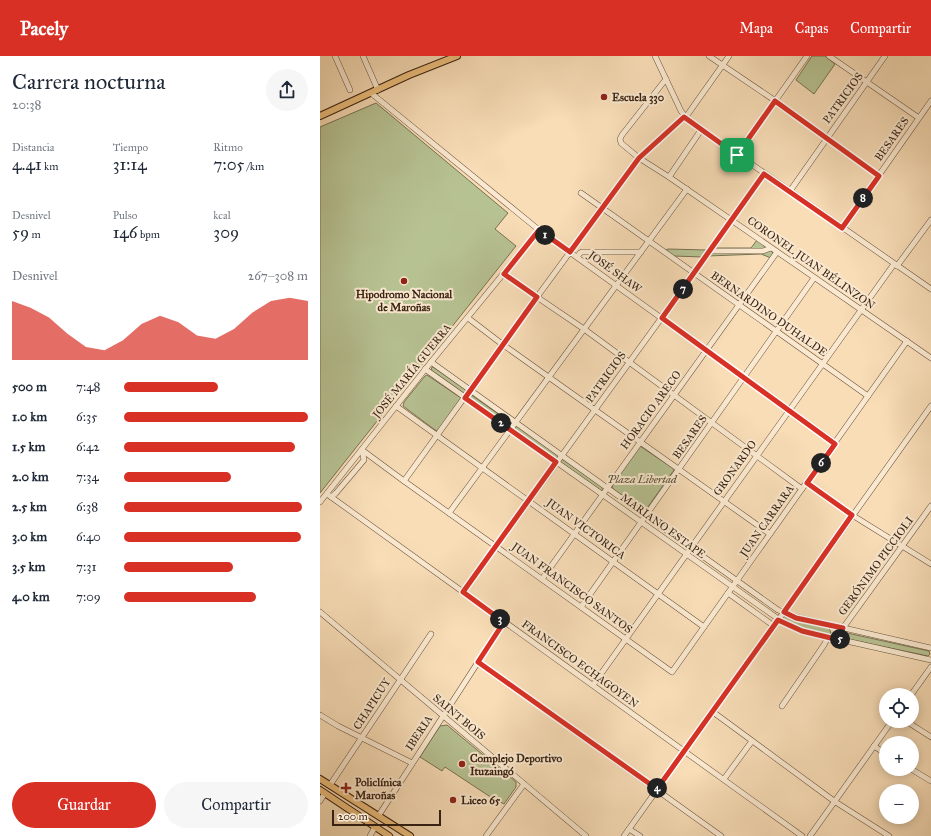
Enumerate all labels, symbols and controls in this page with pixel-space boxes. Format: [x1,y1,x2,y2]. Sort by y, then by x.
text: Pacely [20,17,68,40]
text: Mapa [740,20,773,37]
text: Capas [795,20,828,37]
text: Compartir [850,20,911,37]
text: Carrera nocturna [12,68,165,95]
button: share [266,69,308,111]
street label: PATRICIOS [820,70,866,126]
place label: Escuela 330 [612,91,665,105]
marker: Escuela 330 [599,92,609,102]
text: 20:38 [12,97,41,113]
street label: BESARES [872,114,912,164]
pin [720,138,754,172]
text: Distancia [12,141,55,154]
text: Tiempo [113,141,148,154]
text: Ritmo [213,141,243,154]
icon: arrive [726,144,748,166]
text: 4.41 [12,154,42,175]
text: 31:14 [113,154,147,175]
text: 7:05 [213,154,244,175]
text: km [42,160,58,173]
text: /km [244,160,264,173]
pin: 8 [853,188,873,208]
text: 8 [860,191,866,204]
text: Desnivel [12,209,51,222]
text: Pulso [113,209,137,222]
text: kcal [213,209,231,222]
street label: CORONEL JUAN BÉLINZON [744,213,878,313]
text: 59 [12,222,29,243]
text: 146 [113,222,138,243]
text: 309 [213,222,239,243]
pin: 1 [535,225,555,245]
text: m [29,228,41,241]
text: bpm [138,228,160,241]
text: 1 [543,228,547,241]
street label: JOSÉ SHAW [585,247,645,297]
text: Desnivel [12,268,58,284]
text: 267–308 m [248,268,308,284]
street label: BERNARDINO DUHALDE [708,269,830,359]
marker: Hipodromo Nacional de Maroñas [399,276,409,286]
pin: 7 [673,279,693,299]
text: 7 [680,282,686,295]
place label: Hipodromo Nacional de Maroñas [356,288,453,314]
street label: JOSÉ MARÍA GUERRA [369,320,455,422]
street label: PATRICIOS [583,349,629,405]
street label: HORACIO ARECO [618,368,684,452]
text: 500 m [12,379,47,395]
text: 7:48 [76,379,100,395]
text: 1.0 km [12,409,47,425]
text: 6:35 [76,409,97,425]
street label: BESARES [670,412,710,462]
pin: 2 [491,413,511,433]
text: 2 [498,416,504,429]
street label: GRONARDO [711,438,759,498]
text: 1.5 km [12,439,45,455]
text: 6:42 [76,439,100,455]
pin: 6 [811,453,831,473]
text: 6 [818,456,824,469]
text: 2.0 km [12,469,49,485]
text: 7:34 [76,469,99,485]
park label: Plaza Libertad [607,473,678,486]
street label: JUAN CARRARA [737,482,798,561]
street label: MARIANO ESTAPE [618,491,708,561]
street label: JUAN VICTORICA [543,495,629,563]
text: 2.5 km [12,499,47,515]
text: 6:38 [76,499,98,515]
street label: GERÓNIMO PICCIOLI [835,513,916,618]
text: 3.0 km [12,529,47,545]
text: 6:40 [76,529,101,545]
street label: JUAN FRANCISCO SANTOS [508,539,635,637]
text: 3.5 km [12,559,46,575]
text: 7:31 [76,559,97,575]
text: 4.0 km [12,589,50,605]
text: 7:09 [76,589,101,605]
pin: 3 [490,609,510,629]
text: 3 [498,612,502,625]
street label: FRANCISCO ECHAGOYEN [519,617,641,711]
pin: 5 [830,629,850,649]
text: 5 [837,632,843,645]
street label: CHAPICUY [351,675,394,732]
map controls [879,688,919,824]
button: locate [879,688,919,728]
street label: SAINT BOIS [430,691,488,743]
street label: IBERIA [403,712,436,753]
button: + [879,736,919,776]
place label: Complejo Deportivo Ituzaingó [470,752,562,778]
marker: Complejo Deportivo Ituzaingó [457,759,467,769]
place label: Policlínica Maroñas [355,776,402,802]
pin: 4 [647,778,667,798]
text: 4 [654,781,660,794]
button: Guardar [12,782,156,828]
button: Compartir [164,782,308,828]
marker: Policlínica Maroñas [340,782,352,794]
button: − [879,784,919,824]
place label: Liceo 65 [461,794,501,807]
marker: Liceo 65 [448,795,458,805]
scale bar [332,808,441,827]
text: 200 m [338,810,368,823]

